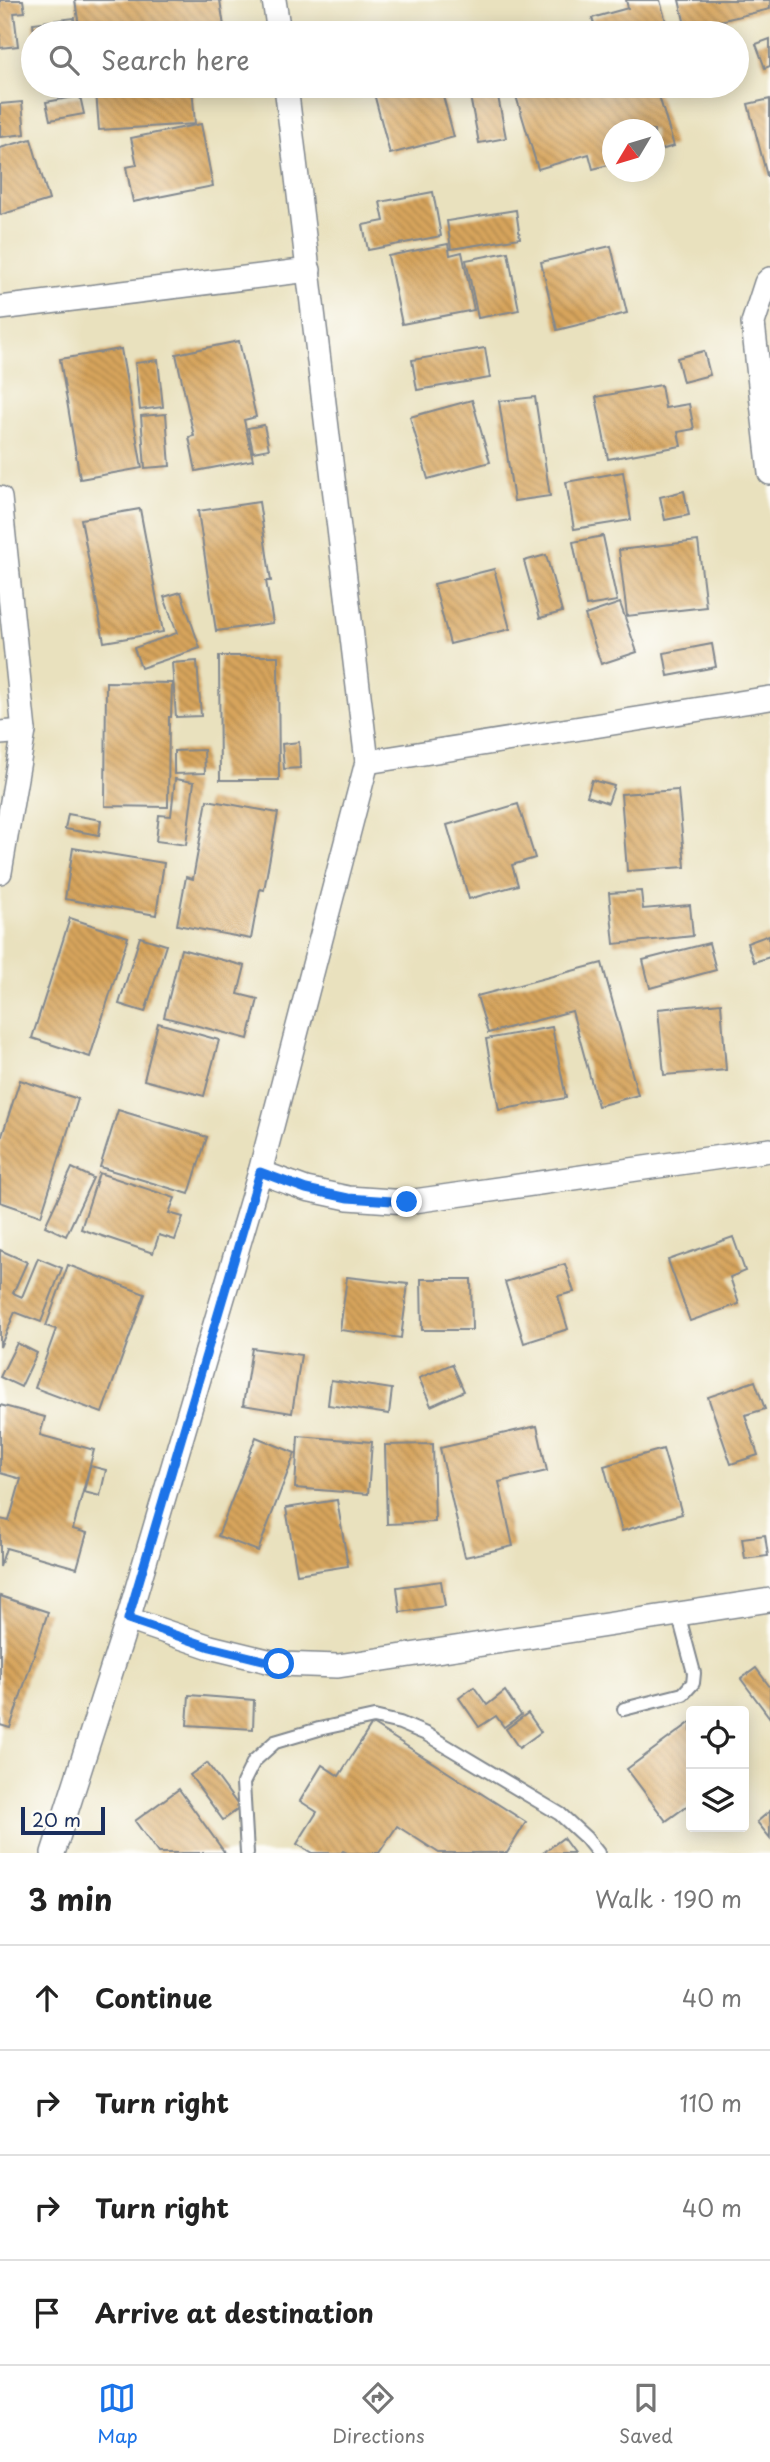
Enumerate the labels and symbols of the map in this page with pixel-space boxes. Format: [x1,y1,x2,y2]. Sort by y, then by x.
north arrow [602,119,665,182]
route end [391,1186,422,1217]
route start [263,1648,294,1679]
scale bar [21,1804,105,1836]

